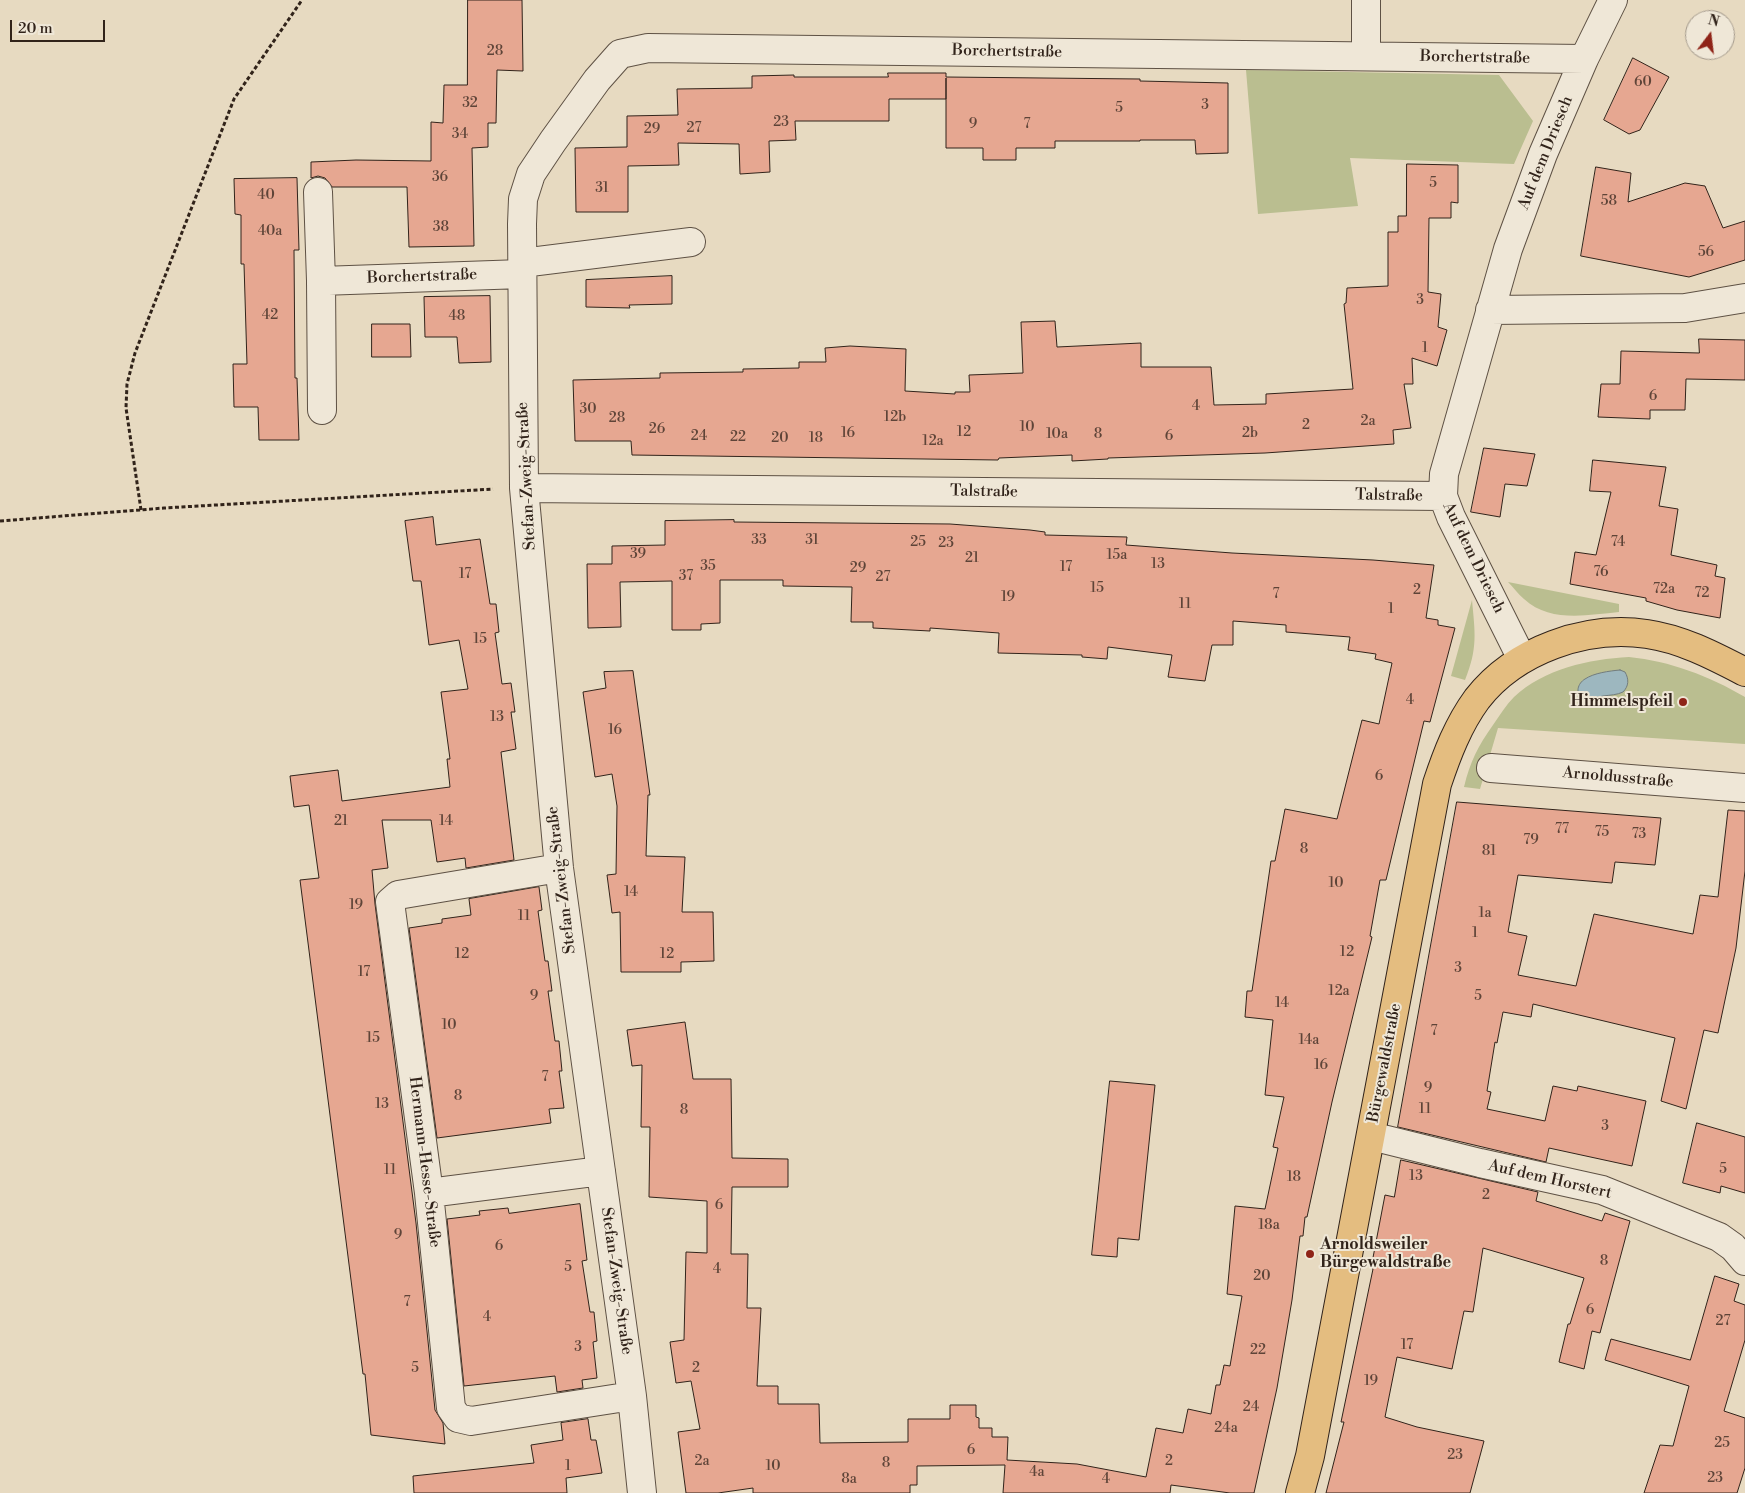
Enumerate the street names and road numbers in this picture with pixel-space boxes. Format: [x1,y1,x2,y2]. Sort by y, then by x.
street label: Borchertstraße [952,41,1062,63]
street label: Borchertstraße [1420,47,1530,69]
street label: Auf dem Driesch [1514,93,1578,213]
street label: Borchertstraße [367,265,477,289]
street label: Stefan-Zweig-Straße [514,401,540,551]
street label: Talstraße [950,482,1018,502]
street label: Talstraße [1355,486,1423,506]
street label: Auf dem Driesch [1438,499,1508,617]
street label: Arnoldusstraße [1562,764,1674,792]
street label: Stefan-Zweig-Straße [543,805,581,955]
street label: Bürgewaldstraße [1364,1002,1406,1124]
street label: Hermann-Hesse-Straße [404,1075,444,1249]
street label: Auf dem Horstert [1486,1156,1614,1204]
street label: Stefan-Zweig-Straße [596,1206,636,1356]

